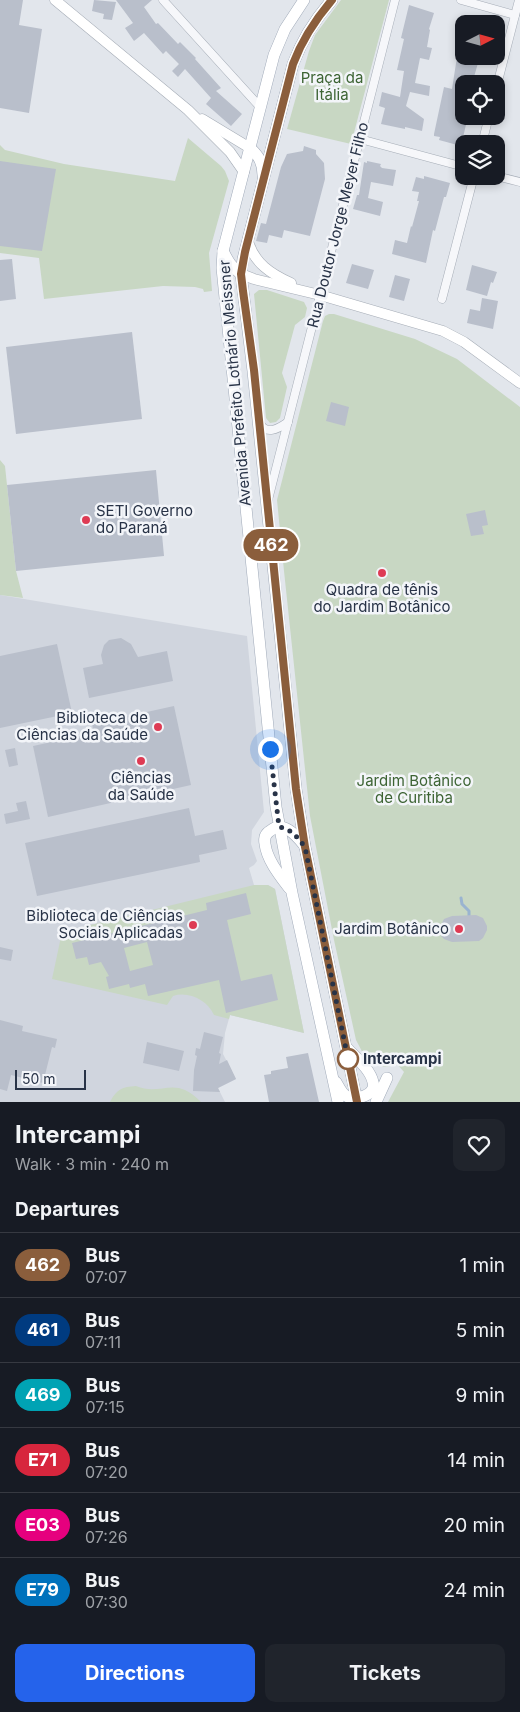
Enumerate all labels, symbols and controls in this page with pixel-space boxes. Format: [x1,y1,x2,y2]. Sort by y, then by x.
north arrow [455,15,505,65]
map controls [455,15,505,185]
park label: Praça da Itália [301,68,363,104]
button: locate [455,75,505,125]
street label: Rua Doutor Jorge Meyer Filho [303,120,372,330]
button: layers [455,135,505,185]
street label: Avenida Prefeito Lothário Meissner [214,259,255,507]
place label: SETI Governo do Paraná [96,501,193,537]
marker: SETI Governo do Paraná [80,514,92,526]
line badge: 462 [242,529,300,561]
text: 462 [253,534,289,555]
marker: Quadra de tênis do Jardim Botânico [376,567,388,579]
place label: Quadra de tênis do Jardim Botânico [313,580,451,616]
place label: Biblioteca de Ciências da Saúde [16,708,148,744]
marker: Biblioteca de Ciências da Saúde [152,721,164,733]
your location [258,737,283,762]
marker: Ciências da Saúde [135,755,147,767]
place label: Ciências da Saúde [108,768,174,804]
park label: Jardim Botânico de Curitiba [357,771,471,807]
place label: Biblioteca de Ciências Sociais Aplicadas [26,906,183,942]
marker: Biblioteca de Ciências Sociais Aplicadas [187,919,199,931]
place label: Jardim Botânico [334,919,449,938]
marker: Jardim Botânico [453,923,465,935]
marker: Intercampi [337,1048,359,1070]
place label: Intercampi [363,1049,441,1068]
scale bar [15,1067,86,1090]
text: 50 m [22,1070,56,1087]
button: heart [453,1119,505,1171]
text: Intercampi [15,1120,141,1149]
text: Walk · 3 min · 240 m [15,1154,169,1174]
text: Departures [15,1198,119,1221]
text: Bus [85,1244,120,1267]
text: 462 [25,1254,60,1275]
text: 1 min [459,1254,505,1277]
text: 07:07 [85,1267,127,1287]
text: Bus [85,1309,120,1332]
text: 461 [27,1319,58,1340]
text: 5 min [456,1319,505,1342]
text: 07:11 [85,1332,121,1352]
text: Bus [86,1374,121,1397]
text: 469 [25,1384,61,1405]
text: 9 min [455,1384,505,1407]
text: 07:15 [86,1397,125,1417]
text: Bus [85,1439,120,1462]
text: E71 [28,1449,57,1470]
text: 14 min [447,1449,505,1472]
text: 07:20 [85,1462,128,1482]
text: Bus [85,1504,120,1527]
text: E03 [25,1514,60,1535]
text: 20 min [444,1514,505,1537]
text: 07:26 [85,1527,128,1547]
text: Bus [85,1569,120,1592]
text: E79 [26,1579,59,1600]
text: 24 min [444,1579,505,1602]
text: 07:30 [85,1592,128,1612]
button: Directions [15,1644,255,1702]
button: Tickets [265,1644,505,1702]

